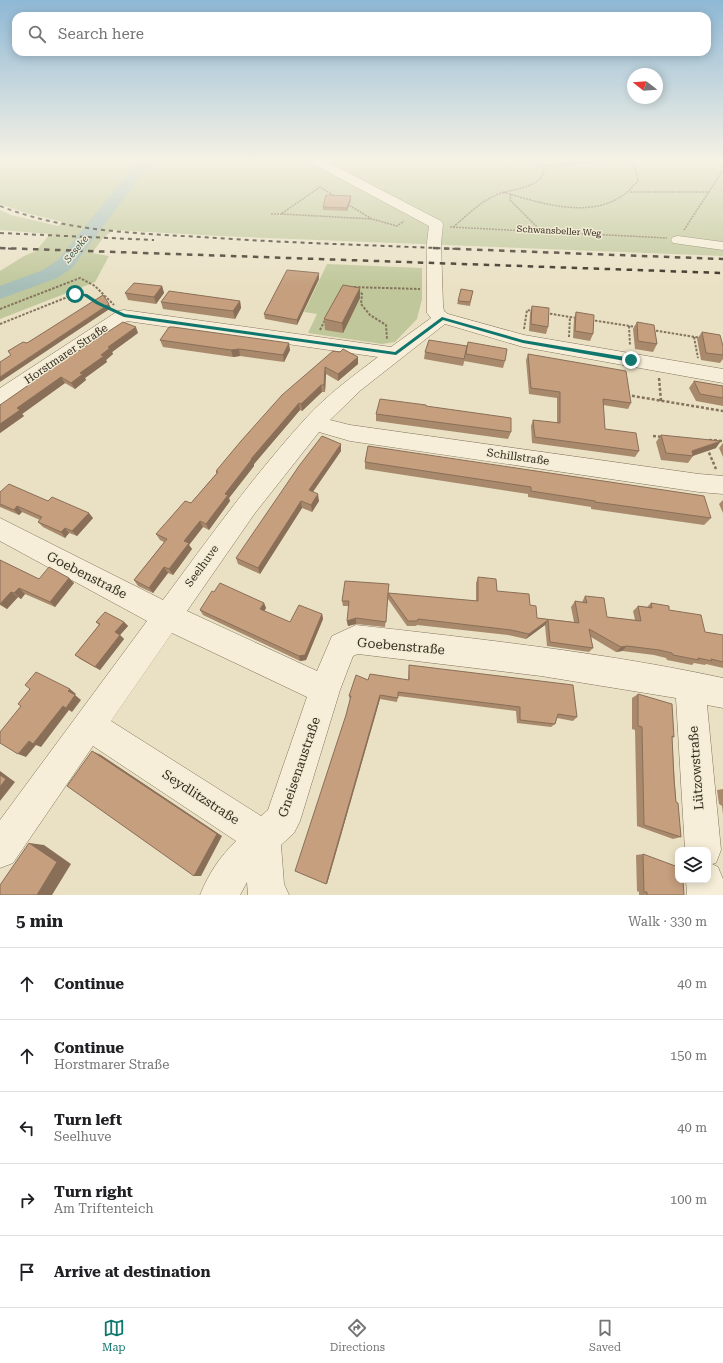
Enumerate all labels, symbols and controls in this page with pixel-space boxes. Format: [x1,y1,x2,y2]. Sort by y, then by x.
search box [12,12,711,56]
icon: search [26,23,48,45]
text: Search here [58,25,144,43]
north arrow [627,68,663,104]
street label: Schwansbeller Weg [516,224,602,238]
water label: Seseke [61,233,90,265]
route start [66,285,84,303]
street label: Horstmarer Straße [22,321,110,387]
route end [622,351,640,369]
street label: Schillstraße [486,446,550,468]
street label: Seelhuve [182,543,222,589]
street label: Goebenstraße [44,548,130,602]
street label: Goebenstraße [357,635,445,657]
street label: Gneisenaustraße [275,715,323,819]
street label: Lützowstraße [686,725,706,811]
street label: Seydlitzstraße [160,766,242,828]
map controls [675,847,711,883]
button: layers [675,847,711,883]
text: 5 min [16,911,63,931]
text: Walk · 330 m [628,914,707,929]
icon: ahead [16,973,38,995]
text: Continue [54,975,124,993]
text: 40 m [677,976,707,991]
text: Continue [54,1039,124,1057]
icon: ahead [16,1045,38,1067]
text: 150 m [670,1048,707,1063]
text: Horstmarer Straße [54,1057,169,1072]
text: Turn left [54,1111,122,1129]
icon: left [16,1117,38,1139]
text: 40 m [677,1120,707,1135]
text: Seelhuve [54,1129,111,1144]
text: Turn right [54,1183,133,1201]
icon: right [16,1189,38,1211]
text: 100 m [670,1192,707,1207]
text: Am Triftenteich [54,1201,154,1216]
icon: arrive [16,1261,38,1283]
text: Arrive at destination [54,1263,210,1281]
tab: Map [102,1317,126,1354]
tab: Directions [330,1317,385,1354]
tab: Saved [589,1317,621,1354]

